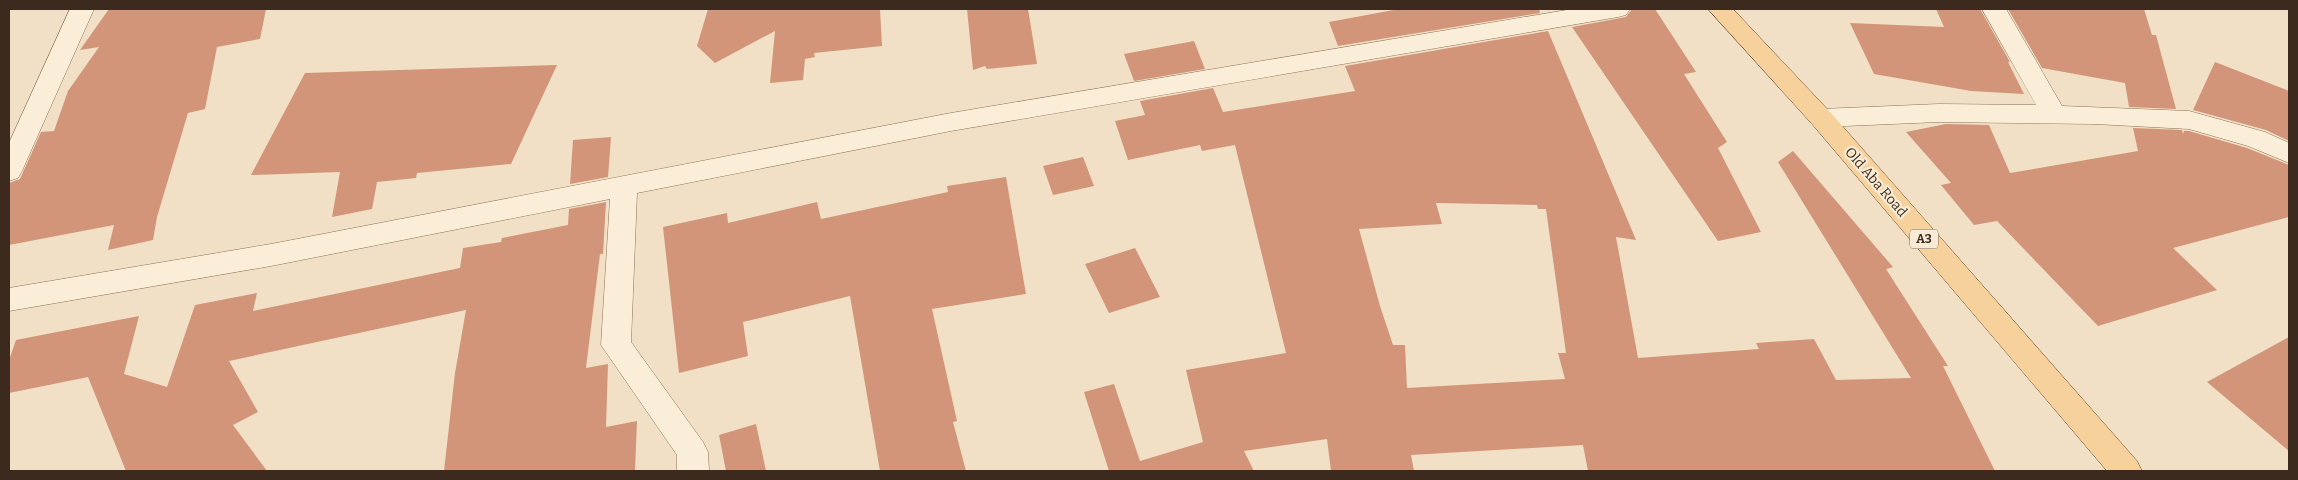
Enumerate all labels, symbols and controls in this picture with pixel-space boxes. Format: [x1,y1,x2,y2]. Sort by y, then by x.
street label: Old Aba Road [1841,144,1911,220]
road number: A3 [1910,230,1938,248]

